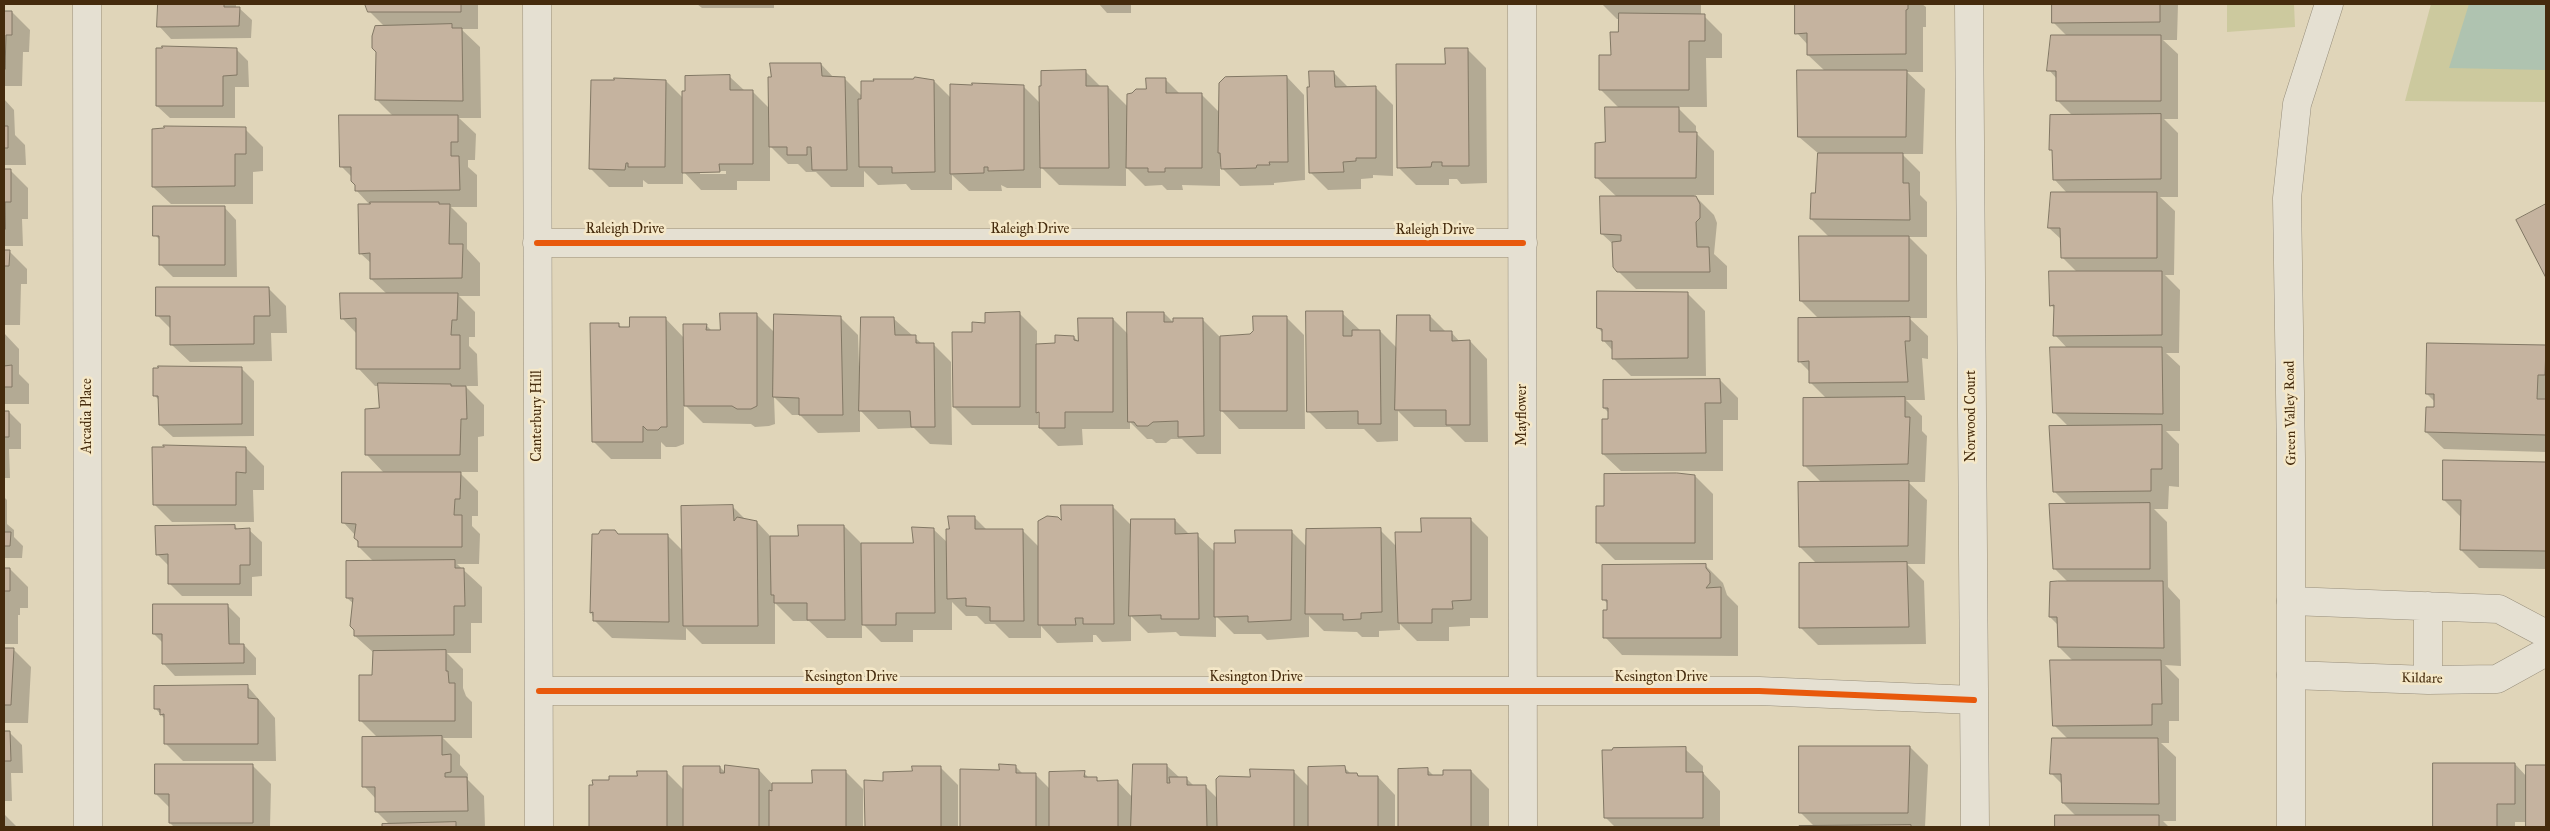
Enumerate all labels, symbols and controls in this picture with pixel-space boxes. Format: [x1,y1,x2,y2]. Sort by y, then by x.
street label: Raleigh Drive [586,222,664,238]
street label: Raleigh Drive [991,222,1069,238]
street label: Raleigh Drive [1396,223,1474,239]
street label: Green Valley Road [2282,360,2300,466]
street label: Canterbury Hill [530,370,546,462]
street label: Norwood Court [1964,370,1980,462]
street label: Arcadia Place [80,378,96,454]
street label: Mayflower [1515,384,1531,446]
street label: Kesington Drive [804,670,898,686]
street label: Kesington Drive [1209,670,1303,686]
street label: Kesington Drive [1614,670,1708,686]
street label: Kildare [2401,670,2443,688]

